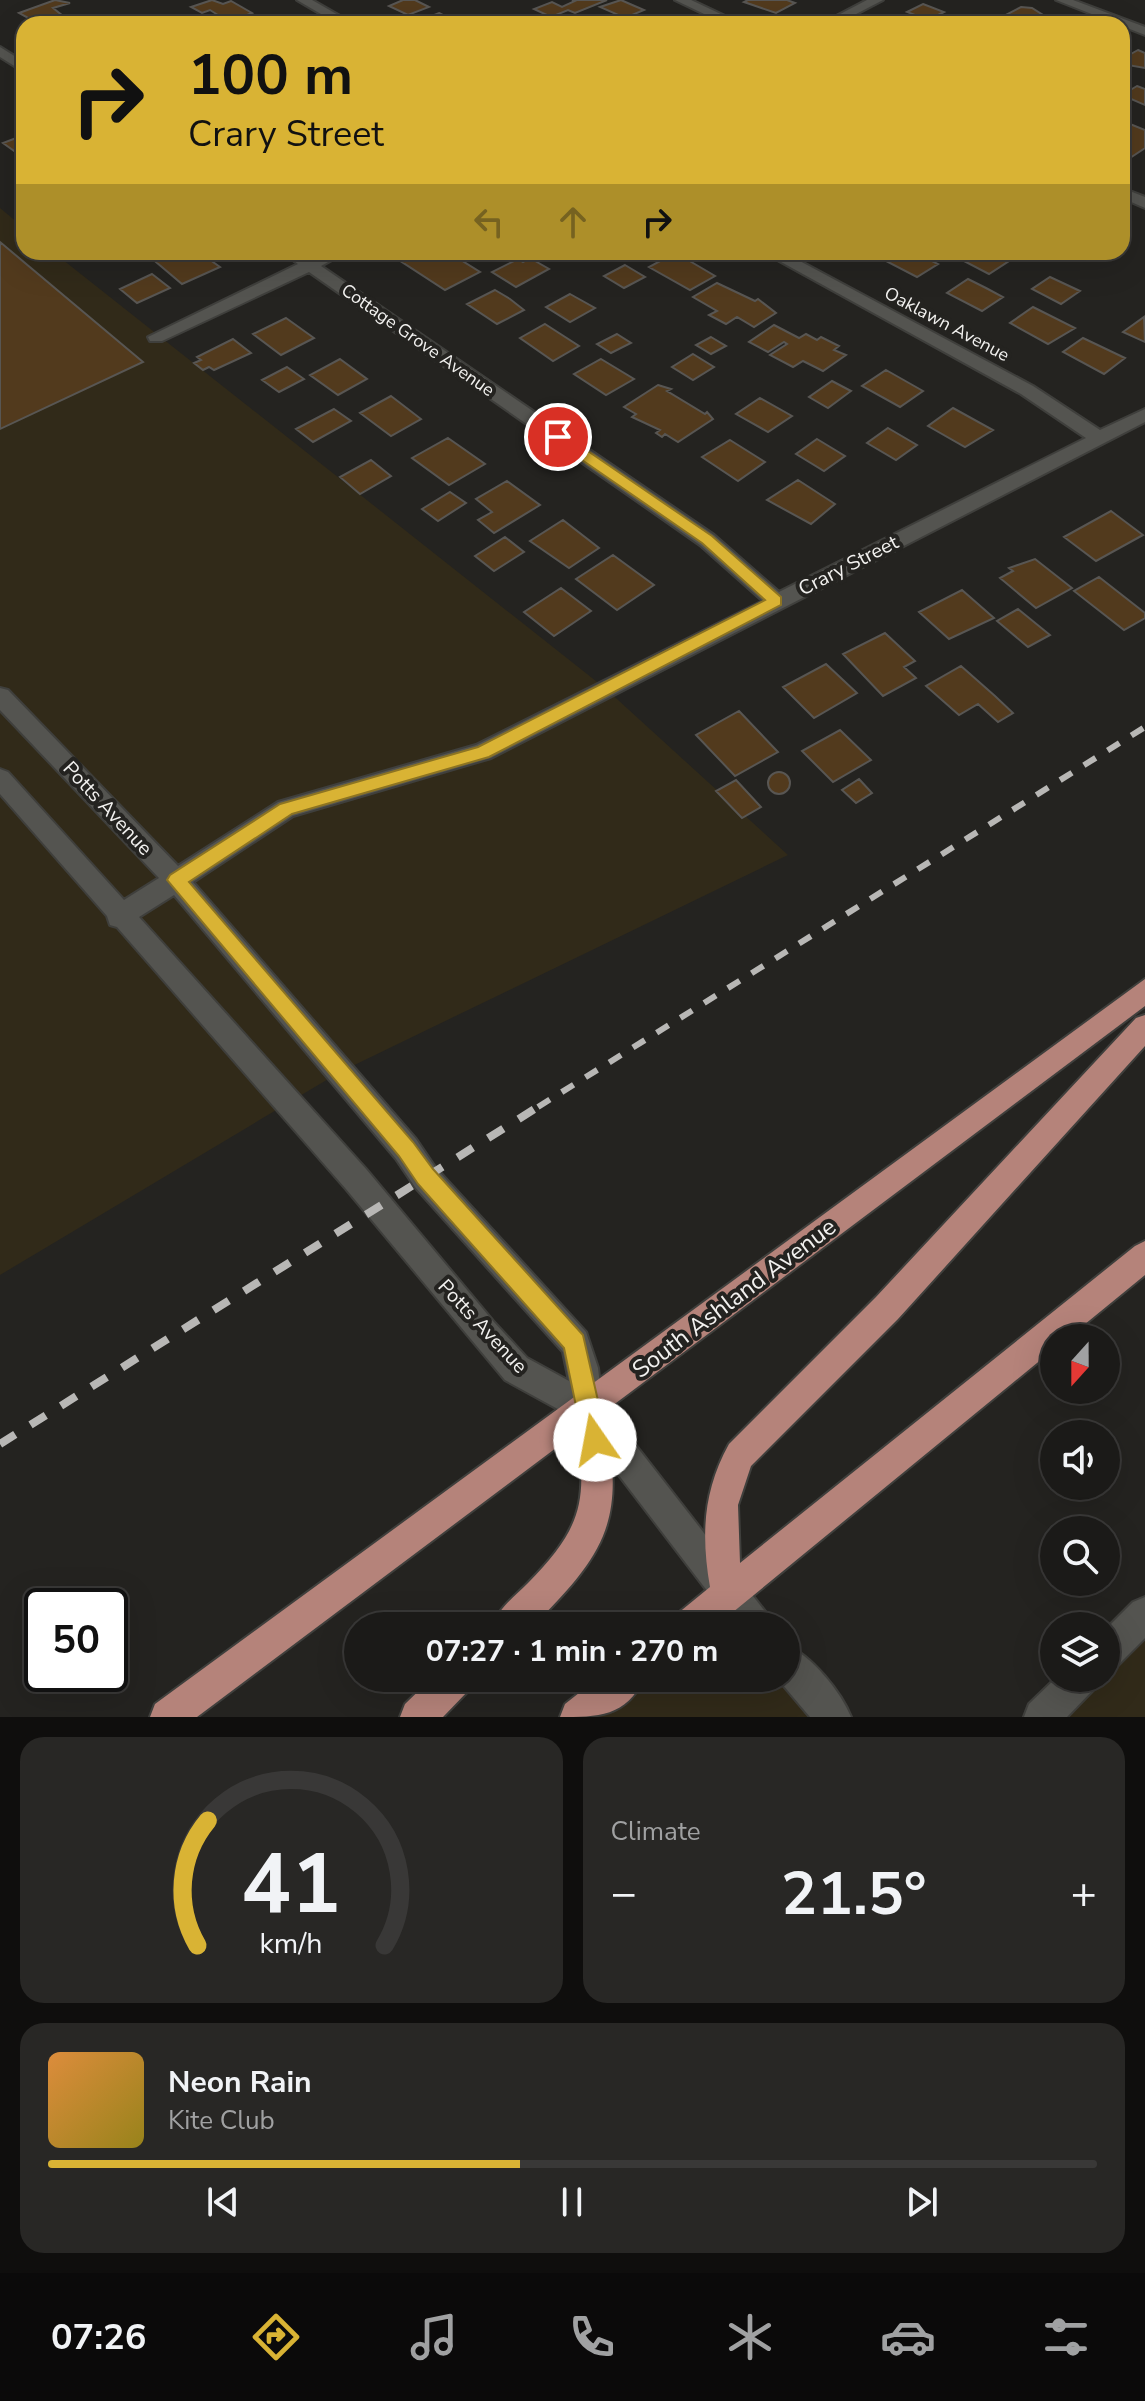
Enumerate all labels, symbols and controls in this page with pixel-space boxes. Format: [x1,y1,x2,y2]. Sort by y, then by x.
text: 100 m [188,37,353,114]
icon: right [56,48,160,152]
text: Crary Street [188,110,384,159]
icon: left [467,200,511,244]
icon: ahead [551,200,595,244]
icon: right [635,200,679,244]
street label: Cottage Grove Avenue [337,278,499,402]
street label: Oaklawn Avenue [880,281,1014,367]
pin [524,403,592,471]
icon: arrive [536,415,580,459]
street label: Crary Street [794,528,904,602]
street label: Potts Avenue [57,755,158,861]
street label: South Ashland Avenue [626,1211,842,1385]
street label: Potts Avenue [432,1273,533,1379]
north arrow [1040,1324,1120,1404]
map controls [1040,1324,1120,1692]
position arrow [553,1398,637,1482]
button: sound [1040,1420,1120,1500]
button: search [1040,1516,1120,1596]
speed limit sign: 50 [24,1588,128,1692]
button: layers [1040,1612,1120,1692]
text: 07:27 · 1 min · 270 m [426,1631,718,1672]
text: Climate [611,1814,701,1849]
text: 41 [241,1828,341,1941]
text: 21.5° [781,1853,927,1935]
text: − [611,1864,637,1924]
text: + [1071,1864,1097,1924]
text: km/h [260,1924,323,1963]
text: Neon Rain [168,2062,312,2103]
text: Kite Club [168,2103,275,2138]
icon: previous [201,2180,245,2224]
icon: pause [550,2180,594,2224]
icon: next [900,2180,944,2224]
icon: directions [248,2309,304,2365]
icon: music [406,2309,462,2365]
icon: phone [564,2309,620,2365]
icon: climate [722,2309,778,2365]
icon: car [880,2309,936,2365]
icon: filters [1038,2309,1094,2365]
text: 07:26 [51,2313,146,2362]

